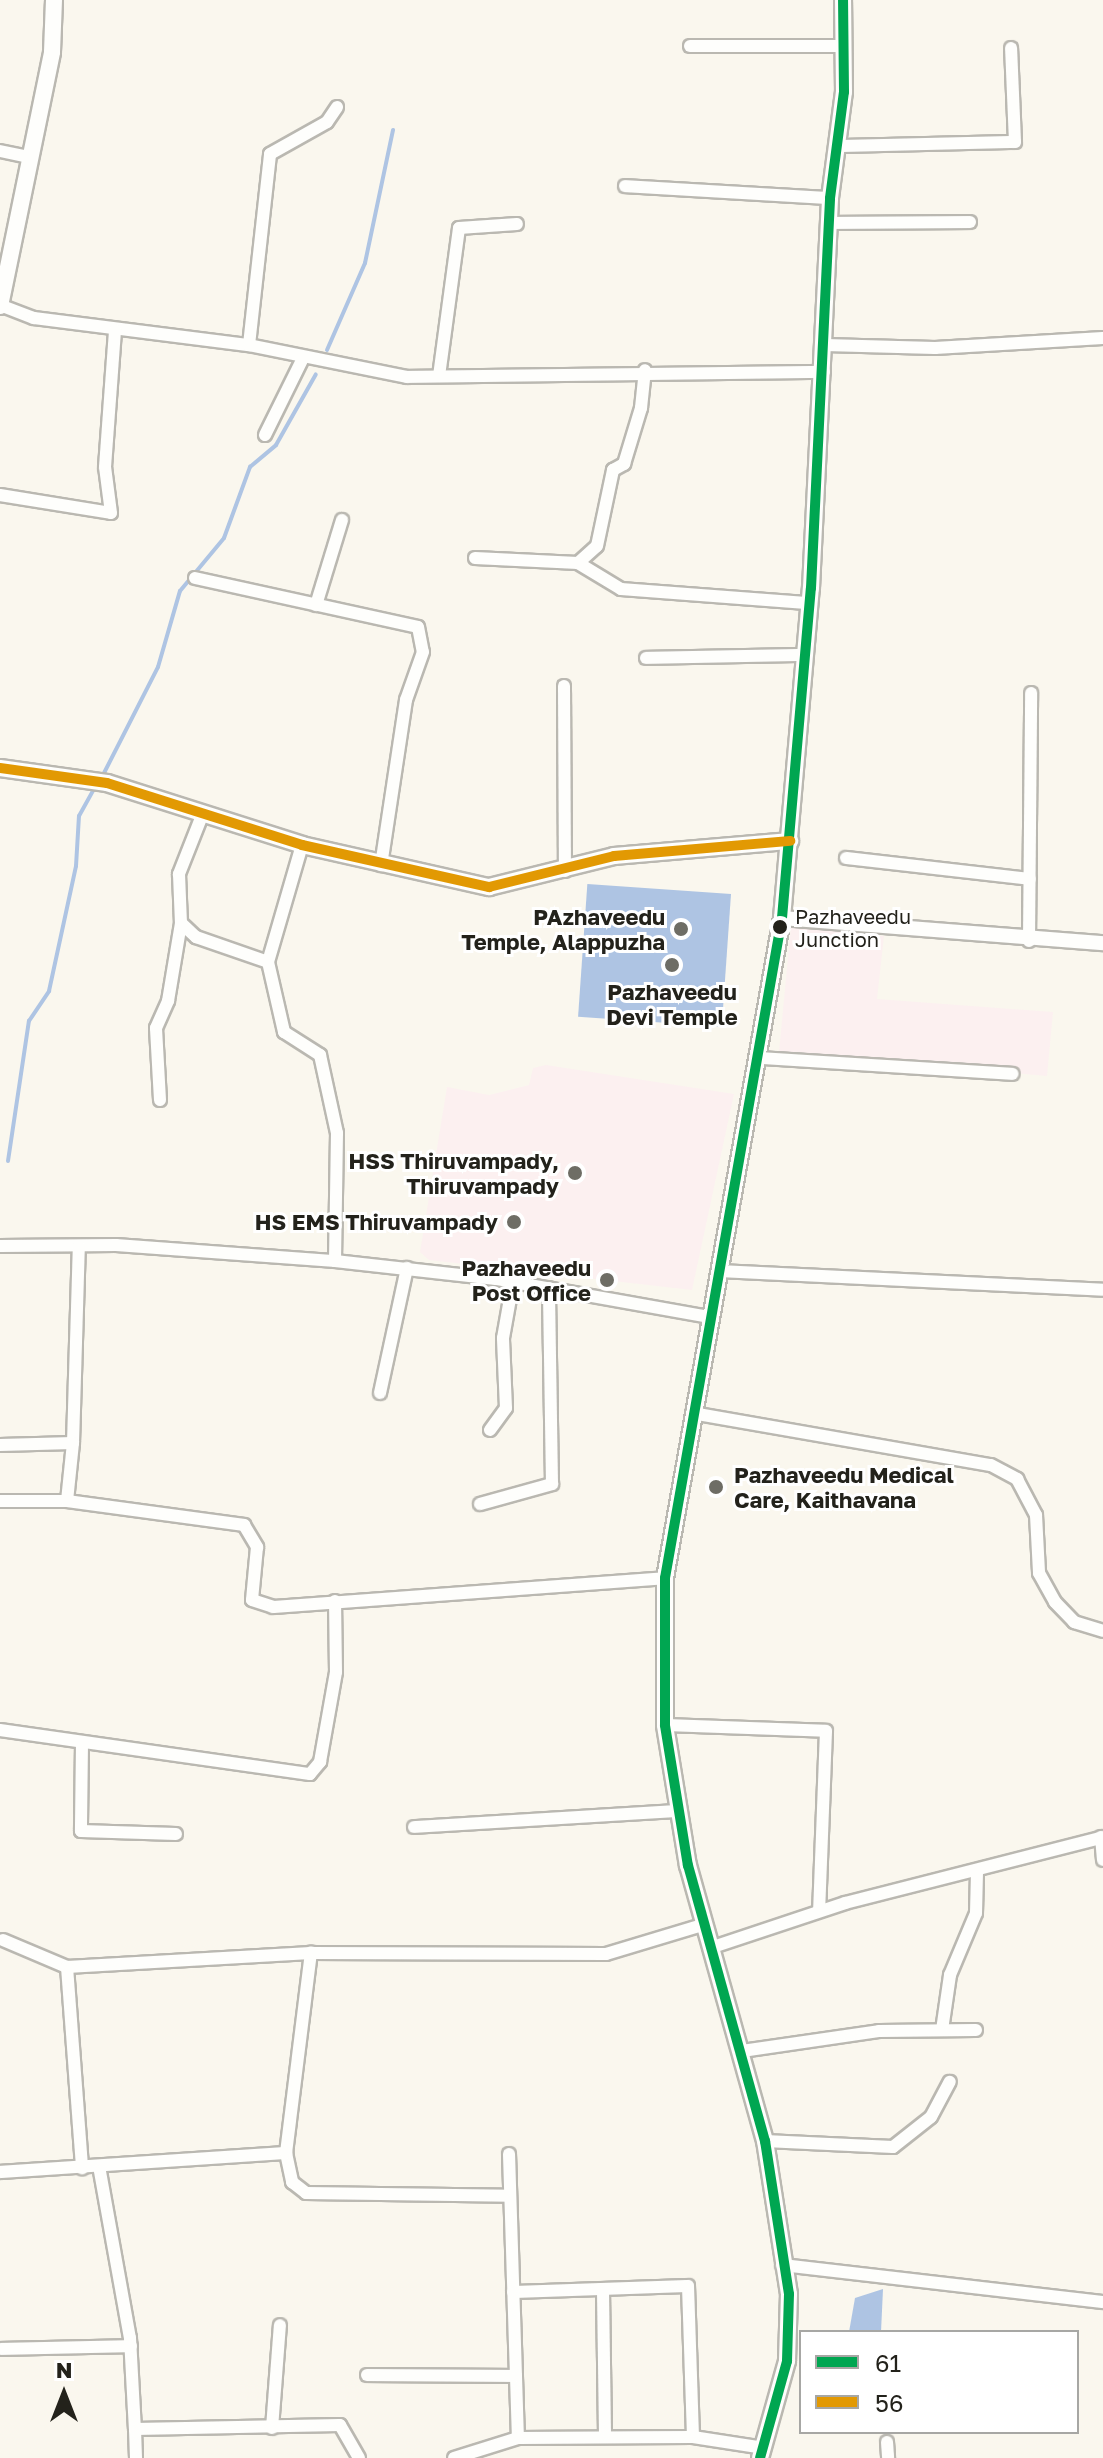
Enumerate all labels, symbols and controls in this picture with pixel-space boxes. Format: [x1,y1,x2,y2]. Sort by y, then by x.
place label: PAzhaveedu Temple, Alappuzha [461,903,665,954]
place label: Pazhaveedu Junction [795,904,911,951]
marker: Pazhaveedu Junction [772,919,788,935]
marker: PAzhaveedu Temple, Alappuzha [672,920,690,938]
marker: Pazhaveedu Devi Temple [663,956,681,974]
place label: Pazhaveedu Devi Temple [606,978,738,1030]
place label: HSS Thiruvampady, Thiruvampady [349,1147,559,1198]
marker: HSS Thiruvampady, Thiruvampady [566,1164,584,1182]
place label: HS EMS Thiruvampady [255,1209,498,1235]
marker: HS EMS Thiruvampady [505,1213,523,1231]
place label: Pazhaveedu Post Office [462,1254,591,1306]
marker: Pazhaveedu Post Office [598,1271,616,1289]
place label: Pazhaveedu Medical Care, Kaithavana [734,1461,954,1512]
marker: Pazhaveedu Medical Care, Kaithavana [705,1476,727,1498]
legend [799,2330,1079,2434]
text: 61 [875,2348,901,2377]
north arrow [24,2354,104,2434]
text: N [56,2356,72,2383]
text: 56 [875,2388,903,2417]

